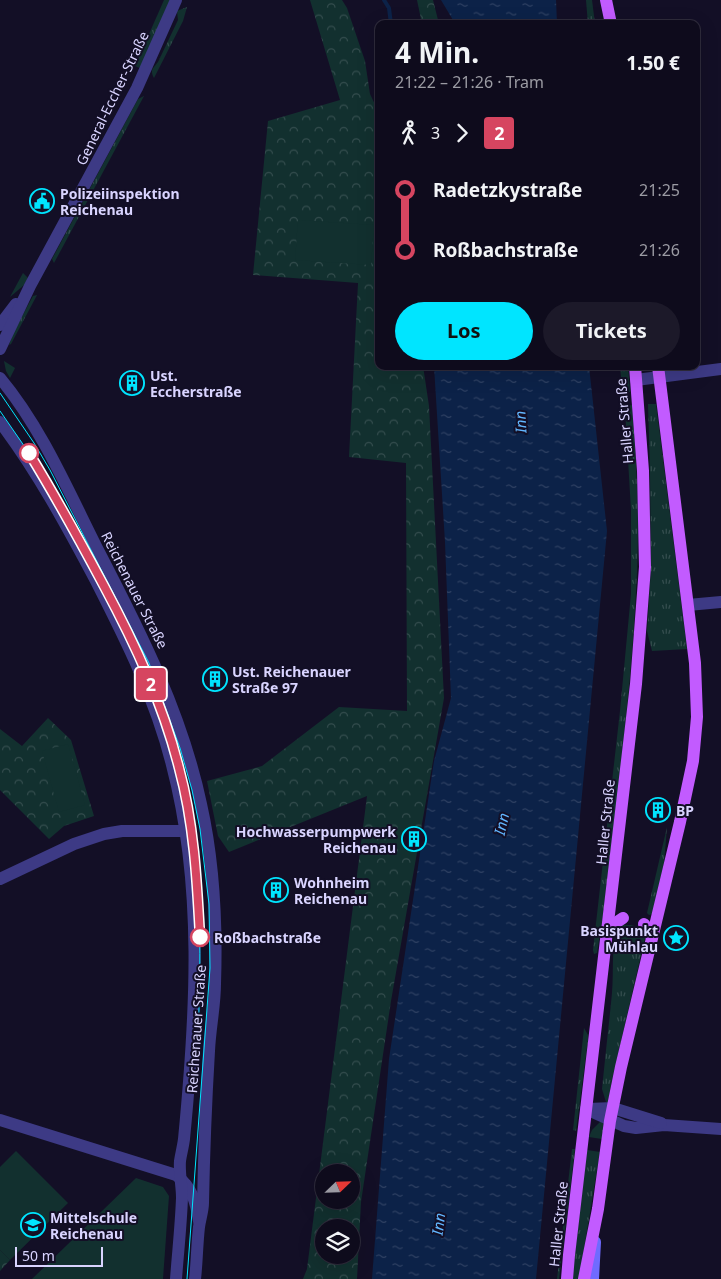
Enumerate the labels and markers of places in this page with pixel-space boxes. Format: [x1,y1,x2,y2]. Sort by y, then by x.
place label: Polizeiinspektion Reichenau [60,184,180,219]
public building icon: Polizeiinspektion Reichenau [29,188,55,214]
place label: Ust. Eccherstraße [150,366,242,401]
building icon: Ust. Eccherstraße [119,370,145,396]
unlabelled marker [19,443,39,463]
place label: Ust. Reichenauer Straße 97 [232,662,352,697]
building icon: Ust. Reichenauer Straße 97 [202,666,228,692]
building icon: BP [645,797,671,823]
place label: BP [676,801,694,820]
place label: Hochwasserpumpwerk Reichenau [236,822,396,857]
building icon: Hochwasserpumpwerk Reichenau [401,826,427,852]
place label: Wohnheim Reichenau [294,873,370,908]
building icon: Wohnheim Reichenau [263,877,289,903]
place label: Basispunkt Mühlau [580,921,658,956]
place icon: Basispunkt Mühlau [663,925,689,951]
marker: Roßbachstraße [190,927,210,947]
place label: Roßbachstraße [214,928,321,947]
place label: Mittelschule Reichenau [50,1208,137,1243]
school or university icon: Mittelschule Reichenau [20,1212,46,1238]

